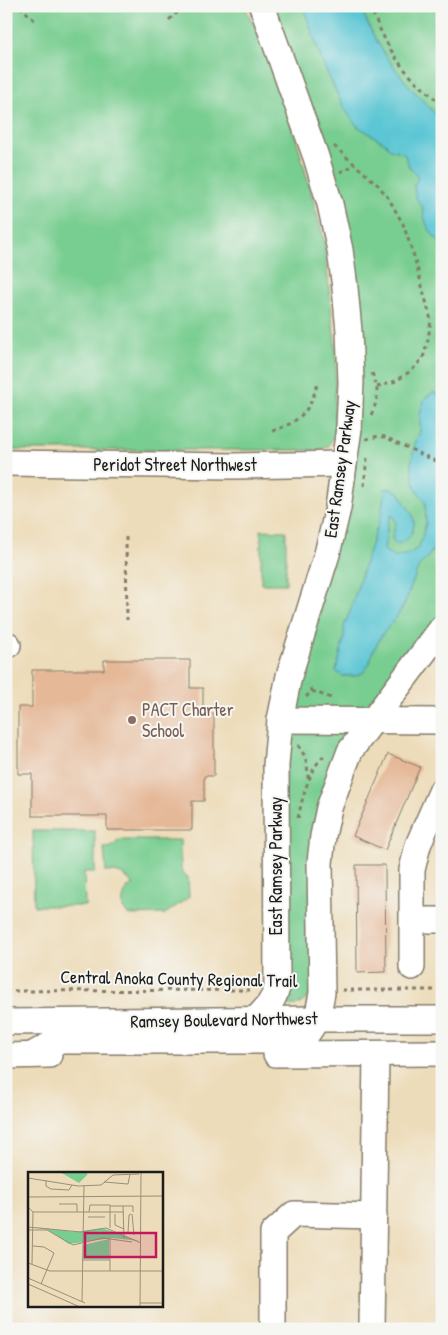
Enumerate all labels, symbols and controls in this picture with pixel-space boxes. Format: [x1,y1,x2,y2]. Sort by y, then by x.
street label: East Ramsey Parkway [317,398,362,539]
street label: Peridot Street Northwest [93,452,258,477]
place label: PACT Charter School [142,697,234,743]
marker: PACT Charter School [126,714,138,726]
street label: East Ramsey Parkway [263,796,288,935]
street label: Central Anoka County Regional Trail [60,964,298,993]
street label: Ramsey Boulevard Northwest [130,1005,319,1034]
inset map [28,1172,162,1308]

